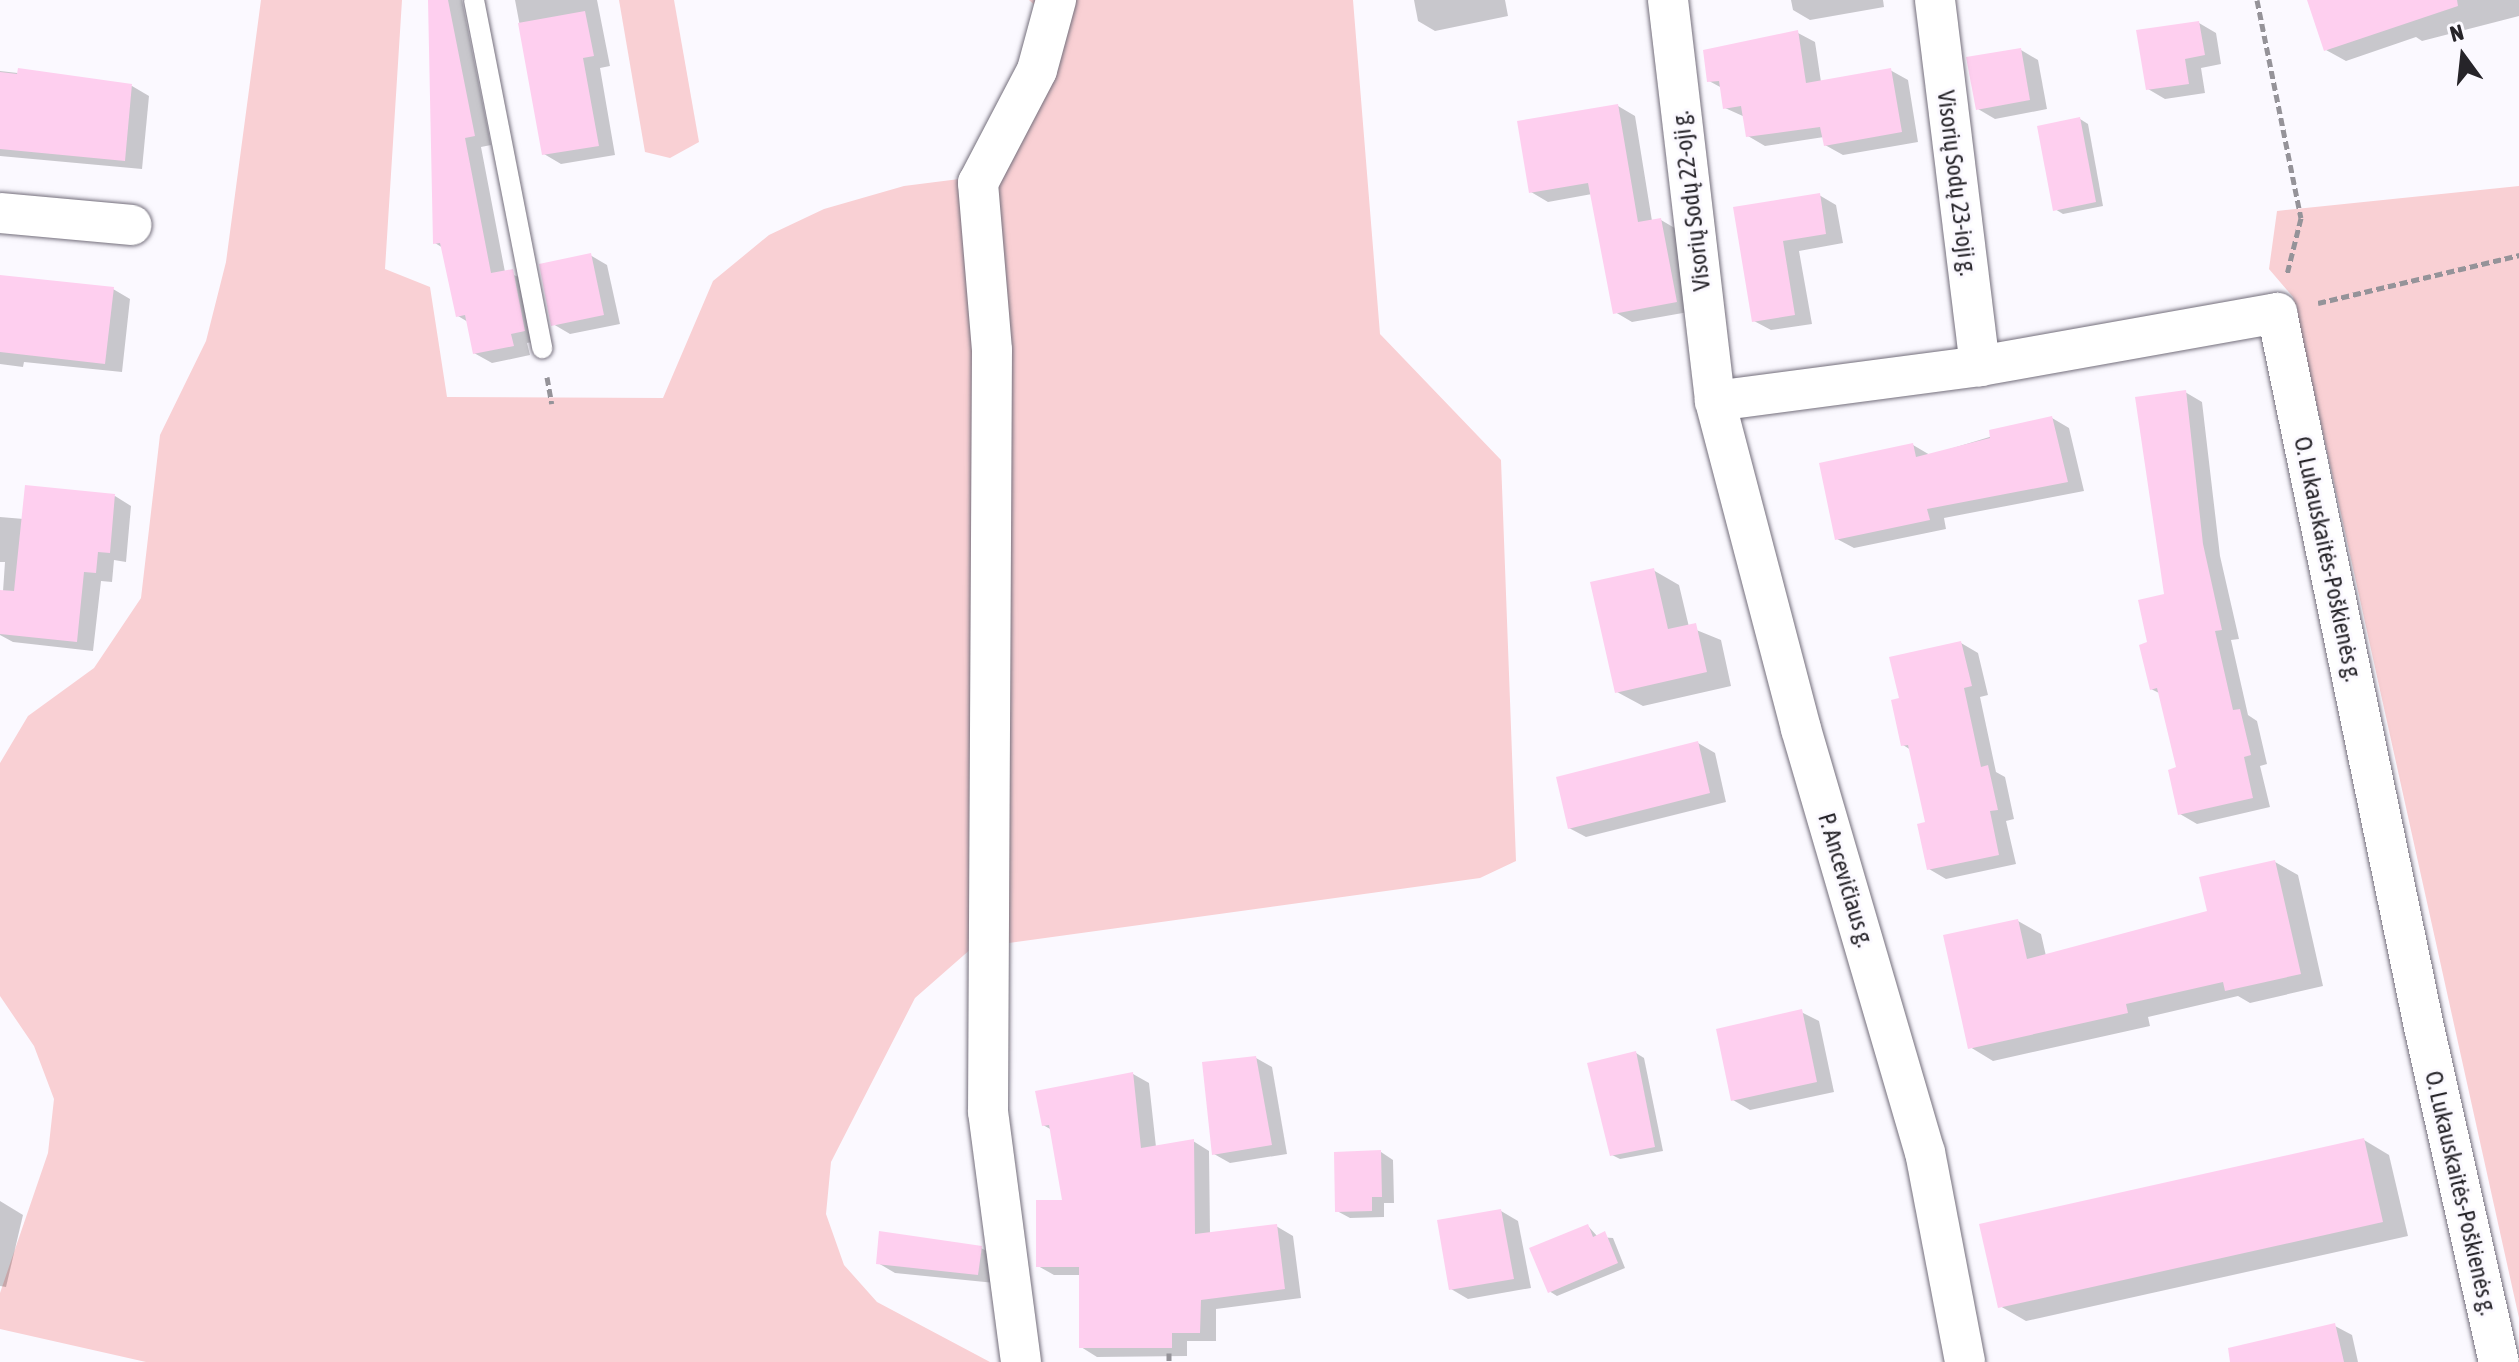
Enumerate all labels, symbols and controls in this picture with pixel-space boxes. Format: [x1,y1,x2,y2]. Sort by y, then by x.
north arrow [2423,16,2503,96]
text: N [2447,19,2466,47]
street label: Visorių Sodų 23-ioji g. [1931,89,1983,277]
street label: Visorių Sodų 22-oji g. [1666,109,1716,293]
street label: O. Lukauskaitės-Poškienės g. [2288,434,2368,684]
street label: P. Ancevičiaus g. [1812,810,1880,950]
street label: O. Lukauskaitės-Poškienės g. [2419,1068,2503,1318]

